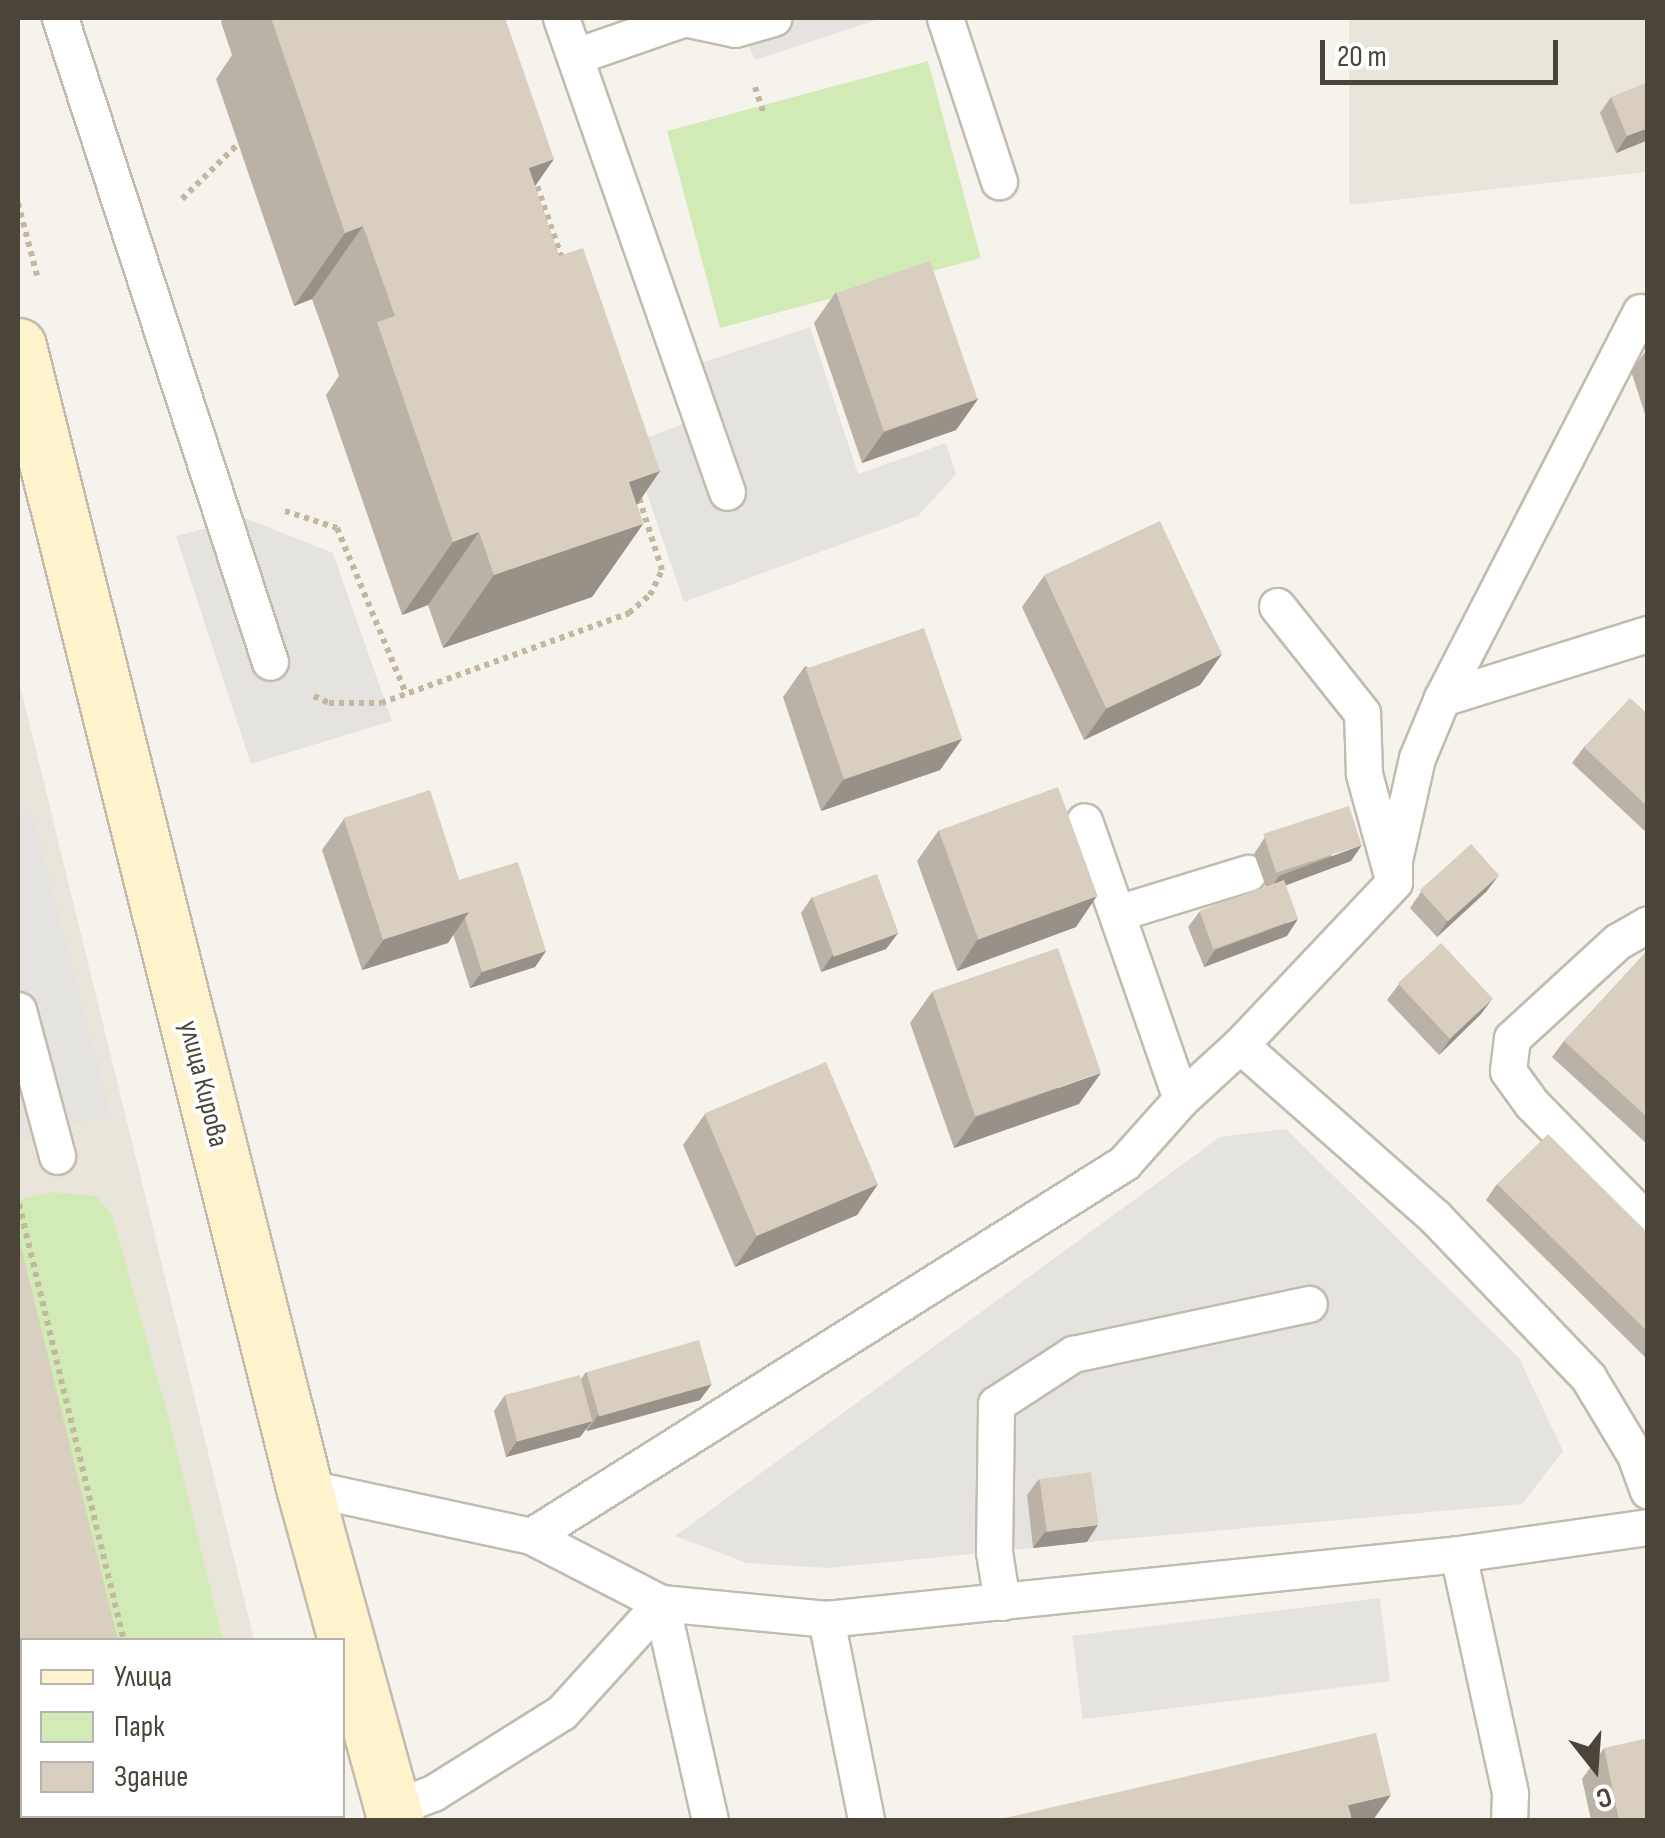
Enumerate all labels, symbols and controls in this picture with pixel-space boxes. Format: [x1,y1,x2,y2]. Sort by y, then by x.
scale bar [1325,20,1562,82]
text: 20 m [1337,39,1387,75]
street label: улица Кирова [171,1017,235,1151]
legend [20,1638,345,1818]
text: Улица [114,1659,172,1695]
text: Парк [114,1709,165,1745]
north arrow [1545,1718,1645,1818]
text: Здание [114,1759,188,1795]
text: С [1592,1779,1616,1815]

